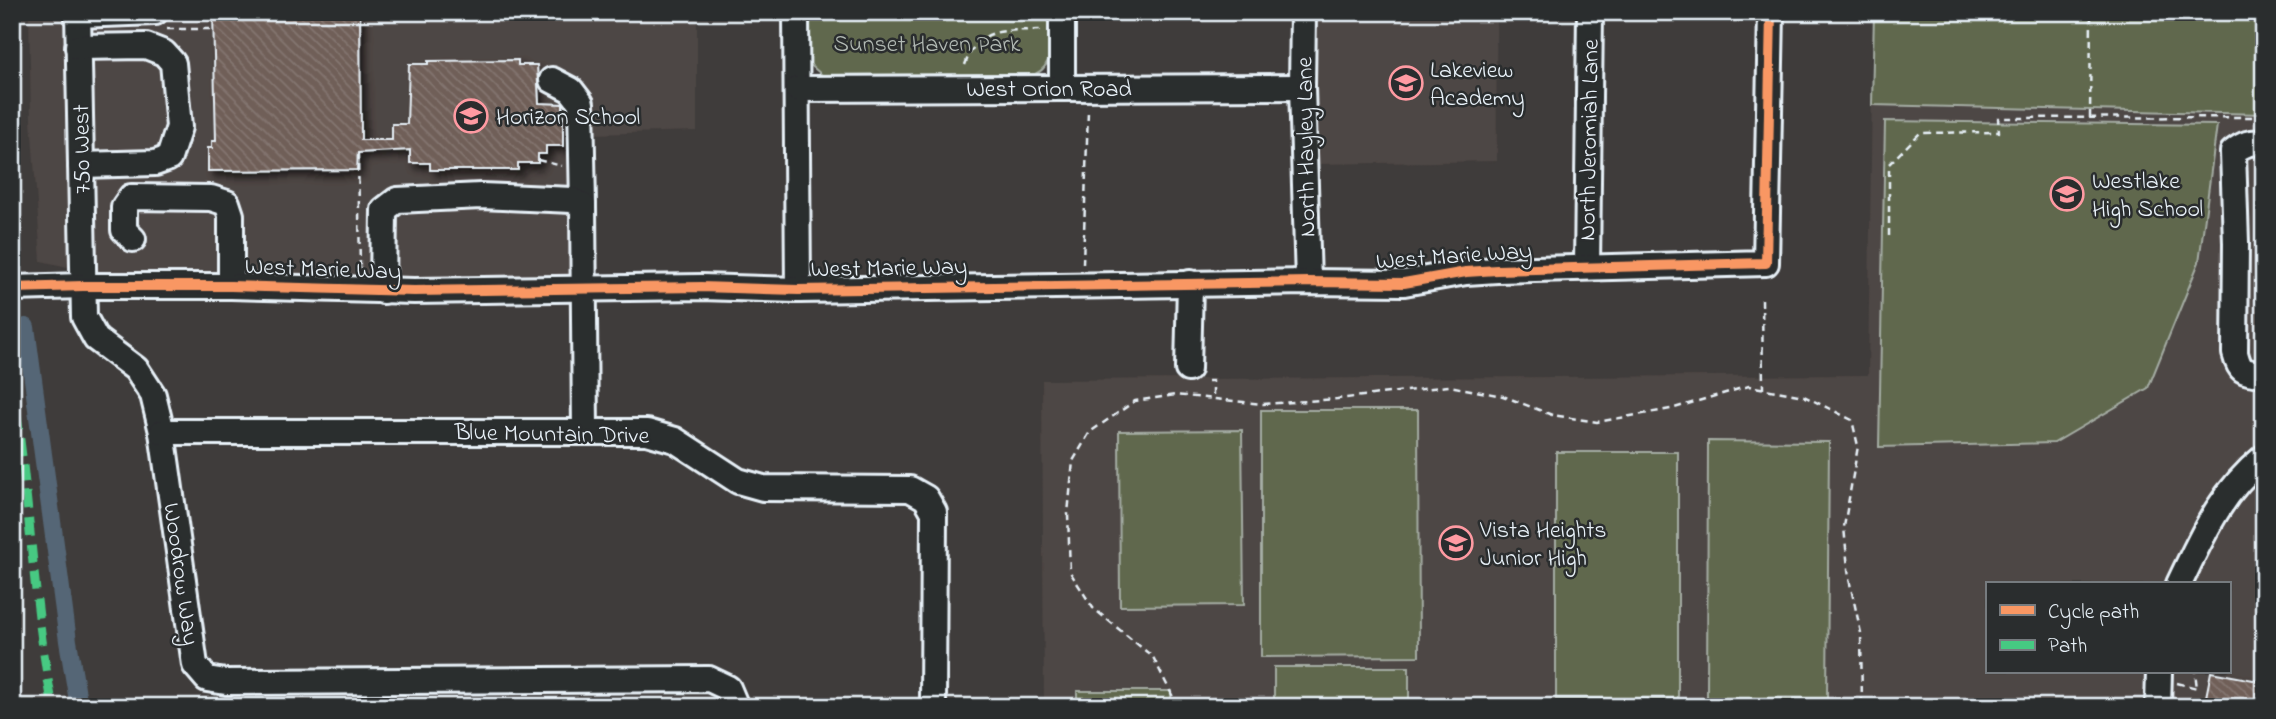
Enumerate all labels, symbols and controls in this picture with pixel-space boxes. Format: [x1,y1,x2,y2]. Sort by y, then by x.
park label: Sunset Haven Park [834,28,1021,63]
street label: North Jeromiah Lane [1571,39,1610,241]
place label: Lakeview Academy [1430,54,1525,118]
street label: North Hayley Lane [1288,56,1328,237]
school or university icon: Lakeview Academy [1387,64,1425,102]
street label: West Orion Road [966,73,1132,108]
school or university icon: Horizon School [452,97,490,135]
place label: Horizon School [496,101,640,136]
street label: 750 West [65,104,102,194]
place label: Westlake High School [2092,165,2203,228]
school or university icon: Westlake High School [2048,175,2086,213]
street label: West Marie Way [1375,235,1534,281]
street label: West Marie Way [244,250,402,292]
street label: West Marie Way [810,251,968,289]
street label: Blue Mountain Drive [453,416,650,455]
street label: Woodrow Way [151,501,207,648]
place label: Vista Heights Junior High [1479,514,1607,577]
school or university icon: Vista Heights Junior High [1437,524,1475,562]
legend [1986,582,2230,674]
text: Cycle path [2048,598,2139,630]
text: Path [2048,632,2087,662]

